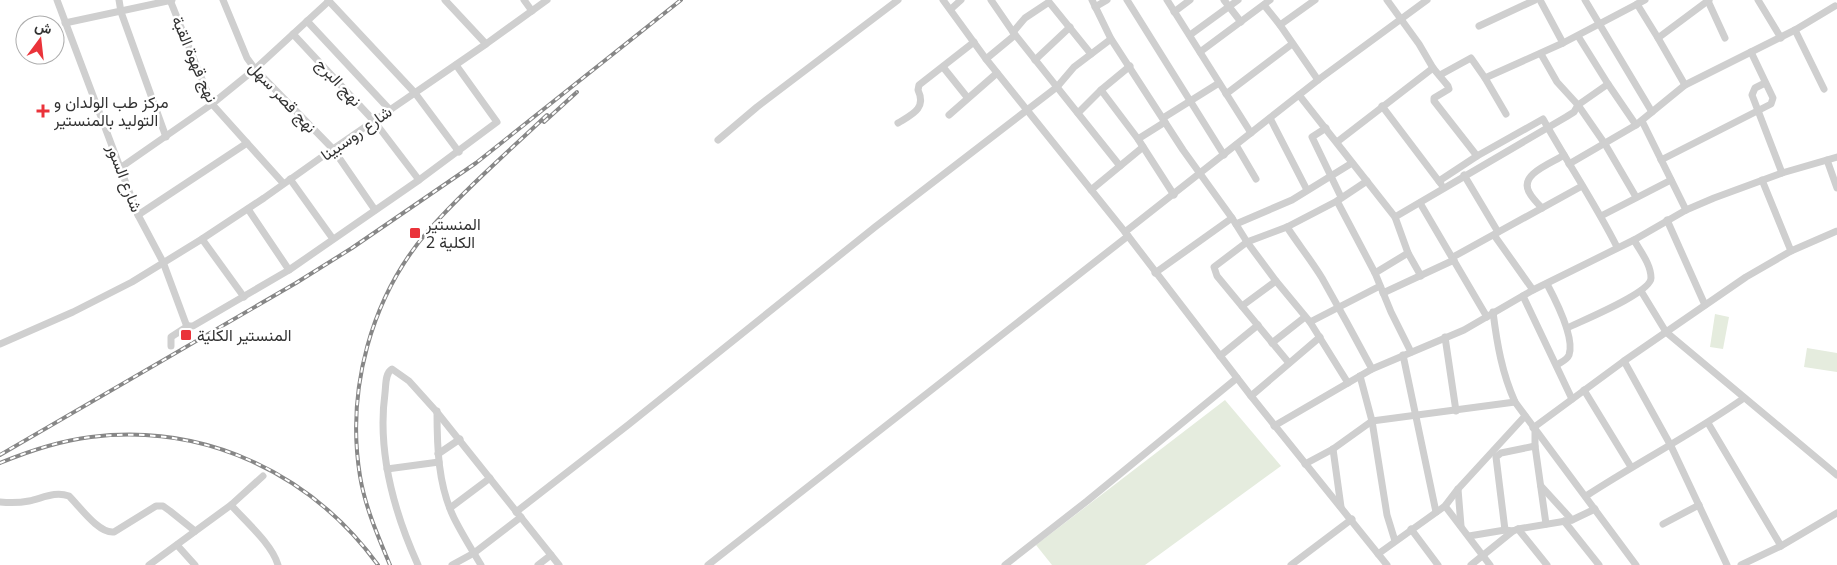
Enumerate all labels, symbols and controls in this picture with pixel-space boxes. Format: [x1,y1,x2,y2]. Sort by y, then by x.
street label: نهج قهوة القبة [166,12,223,106]
north arrow [15,15,65,65]
text: ش [33,16,54,38]
street label: نهج البرج [310,53,367,112]
street label: نهج قصر سهل [243,56,322,138]
place label: مركز طب الولدان و التوليد بالمنستير [53,91,168,131]
street label: شارع روسبينا [316,100,397,166]
marker: مركز طب الولدان و التوليد بالمنستير [36,104,50,118]
street label: شارع السور [101,140,148,215]
place label: المنستير الكلية 2 [425,213,481,253]
marker: المنستير الكلية 2 [408,226,422,240]
place label: المنستير الكلية [197,324,292,346]
marker: المنستير الكلية [179,328,193,342]

